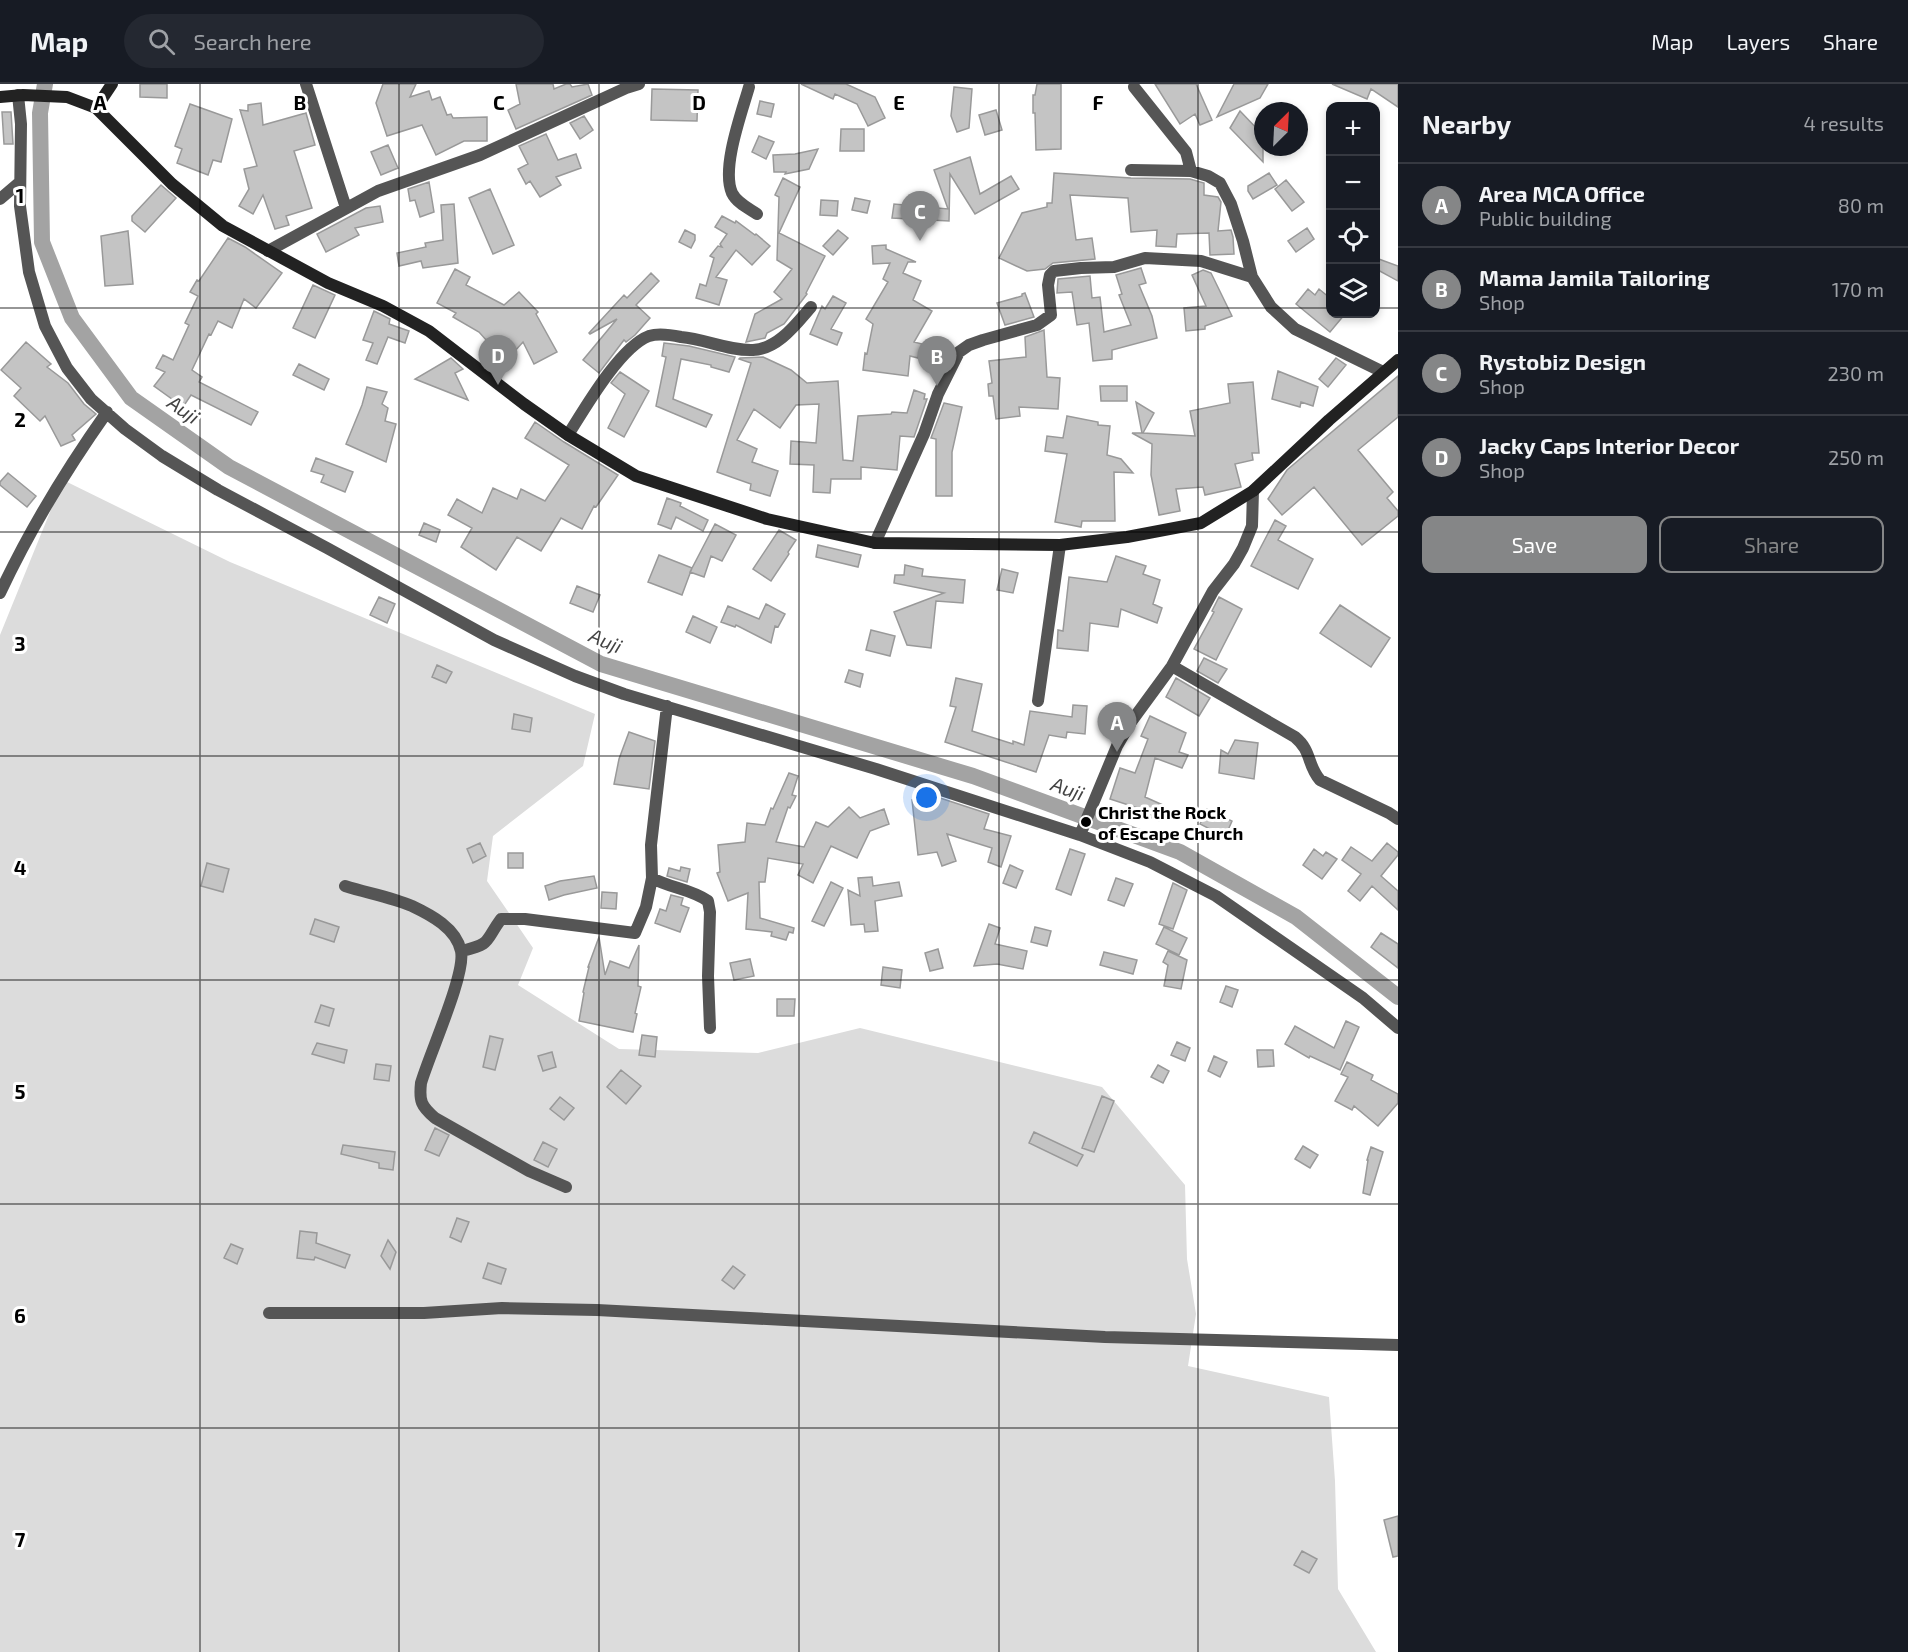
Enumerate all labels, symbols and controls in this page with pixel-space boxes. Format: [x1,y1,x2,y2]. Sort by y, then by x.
search box [124,14,544,68]
text: Map [30,24,88,58]
icon: search [145,25,178,58]
text: Search here [193,28,312,54]
text: Map [1651,29,1693,54]
text: Layers [1726,29,1790,54]
text: Share [1823,29,1878,54]
text: A [93,90,107,114]
text: B [294,90,306,114]
text: C [493,90,505,114]
text: D [692,90,706,114]
text: E [893,90,905,114]
text: F [1092,90,1104,114]
north arrow [1254,102,1308,156]
map controls [1326,102,1380,318]
button: + [1326,102,1380,156]
text: Nearby [1422,108,1511,139]
text: 4 results [1804,111,1884,135]
button: − [1326,156,1380,210]
text: Area MCA Office [1479,180,1645,206]
text: 1 [16,183,24,207]
pin: C [900,192,940,241]
text: A [1435,193,1448,217]
text: 80 m [1838,193,1884,217]
text: Public building [1479,206,1612,230]
button: locate [1326,210,1380,264]
button: layers [1326,264,1380,318]
text: Mama Jamila Tailoring [1479,264,1710,290]
text: B [1435,277,1448,301]
text: 170 m [1832,277,1884,301]
text: Shop [1479,290,1525,314]
pin: D [478,336,518,385]
pin: B [918,336,956,386]
text: Rystobiz Design [1479,348,1646,374]
text: C [1436,361,1447,385]
text: 230 m [1828,361,1884,385]
text: Shop [1479,374,1525,398]
water label: Auji [163,389,205,428]
text: 2 [14,407,26,431]
text: Jacky Caps Interior Decor [1479,432,1739,458]
text: D [1435,445,1448,469]
text: 250 m [1828,445,1884,469]
text: Shop [1479,458,1525,482]
button: Save [1422,516,1647,573]
button: Share [1659,516,1884,573]
water label: Auji [585,622,626,658]
text: 3 [14,631,26,655]
pin: A [1098,702,1136,752]
water label: Auji [1047,771,1088,805]
your location [912,783,941,812]
place label: Christ the Rock of Escape Church [1098,801,1243,844]
marker: Christ the Rock of Escape Church [1079,815,1093,829]
text: 4 [14,855,27,879]
text: 5 [14,1079,26,1103]
text: 6 [14,1303,26,1327]
text: 7 [15,1527,26,1551]

